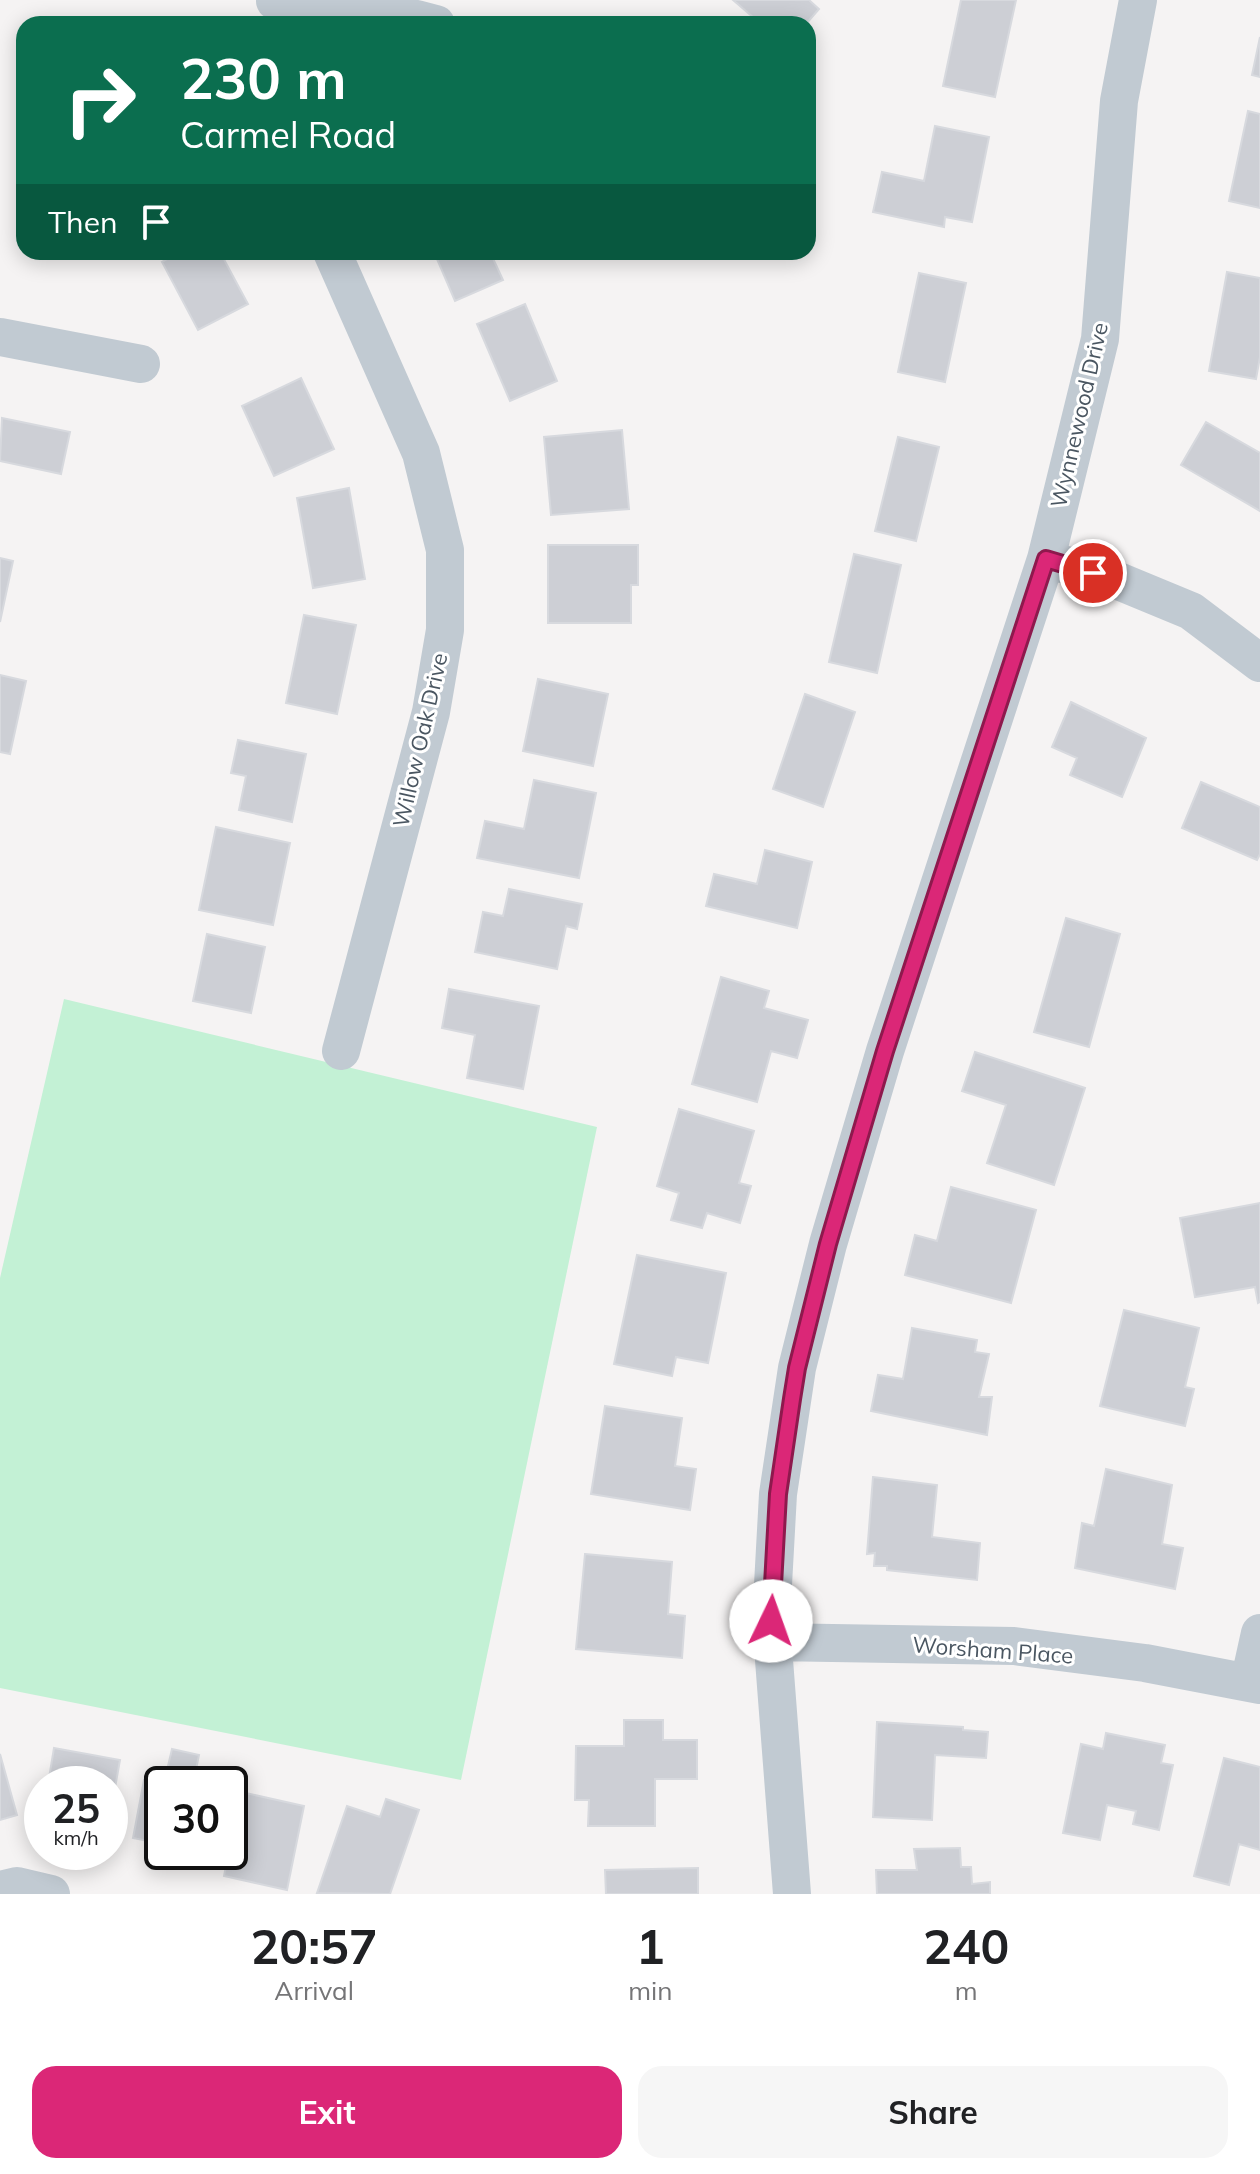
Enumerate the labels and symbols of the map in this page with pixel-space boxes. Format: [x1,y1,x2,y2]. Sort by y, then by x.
street label: Wynnewood Drive [1044,320,1114,510]
pin [1059,539,1127,607]
street label: Willow Oak Drive [386,650,454,830]
position arrow [729,1579,813,1663]
street label: Worsham Place [912,1630,1074,1670]
speed limit sign: 30 [144,1766,248,1870]

